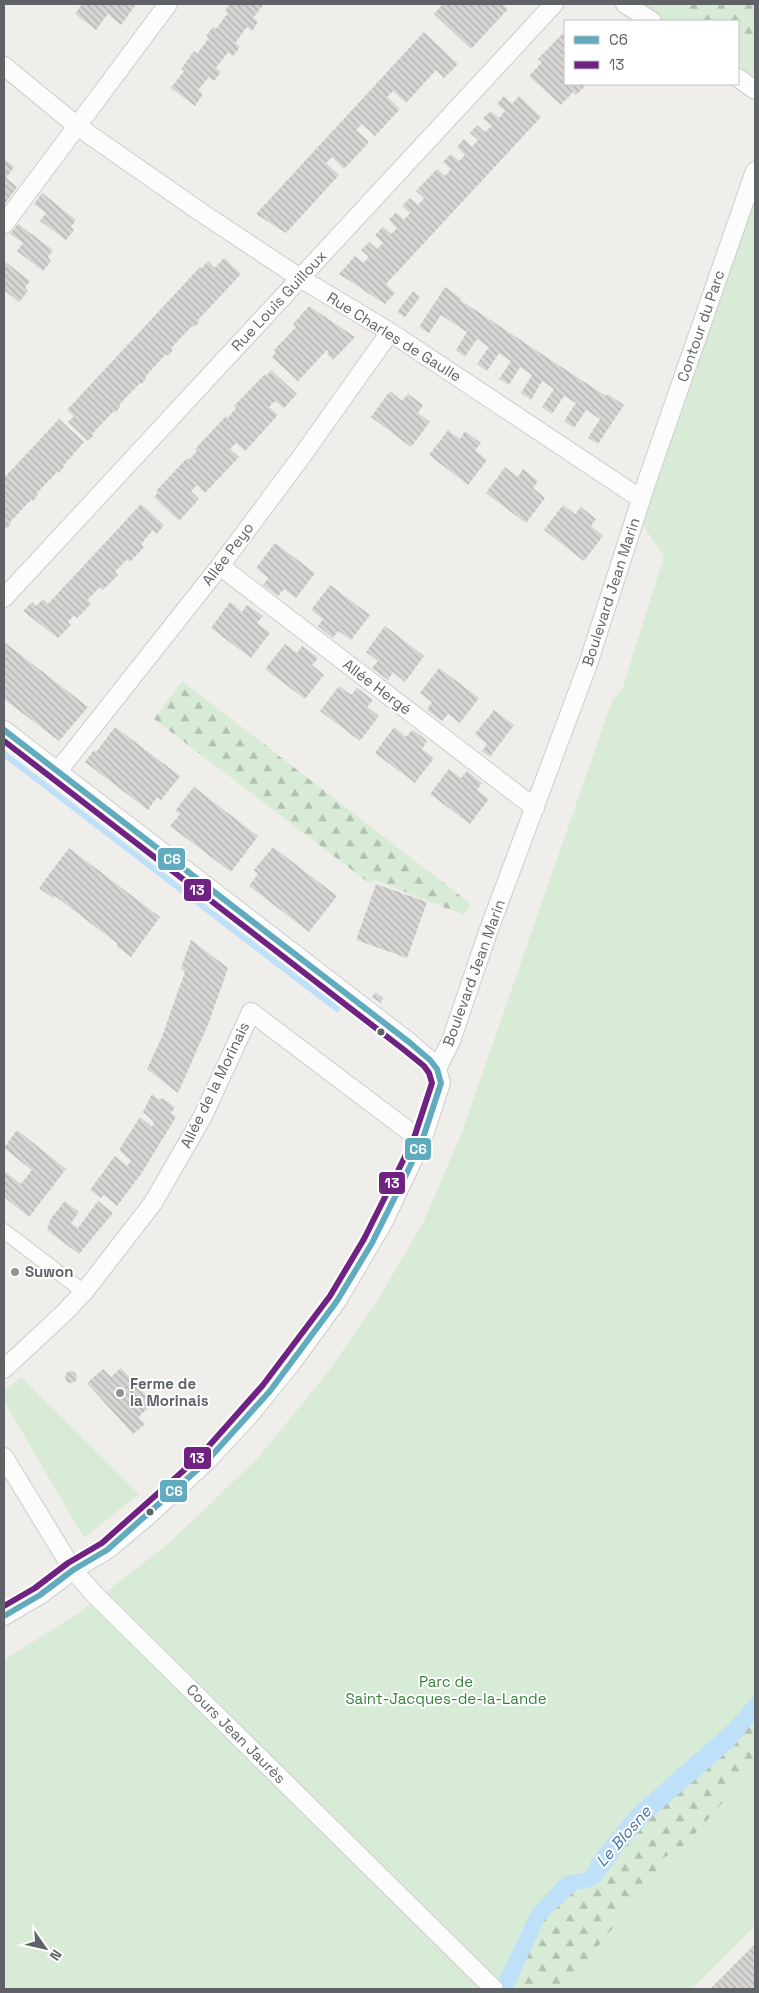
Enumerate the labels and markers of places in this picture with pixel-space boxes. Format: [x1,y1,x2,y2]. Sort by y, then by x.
unlabelled marker [376,1027,386,1037]
place label: Suwon [25,1262,73,1281]
marker: Suwon [9,1266,21,1278]
place label: Ferme de la Morinais [130,1374,209,1410]
marker: Ferme de la Morinais [114,1387,126,1399]
unlabelled marker [145,1507,155,1517]

